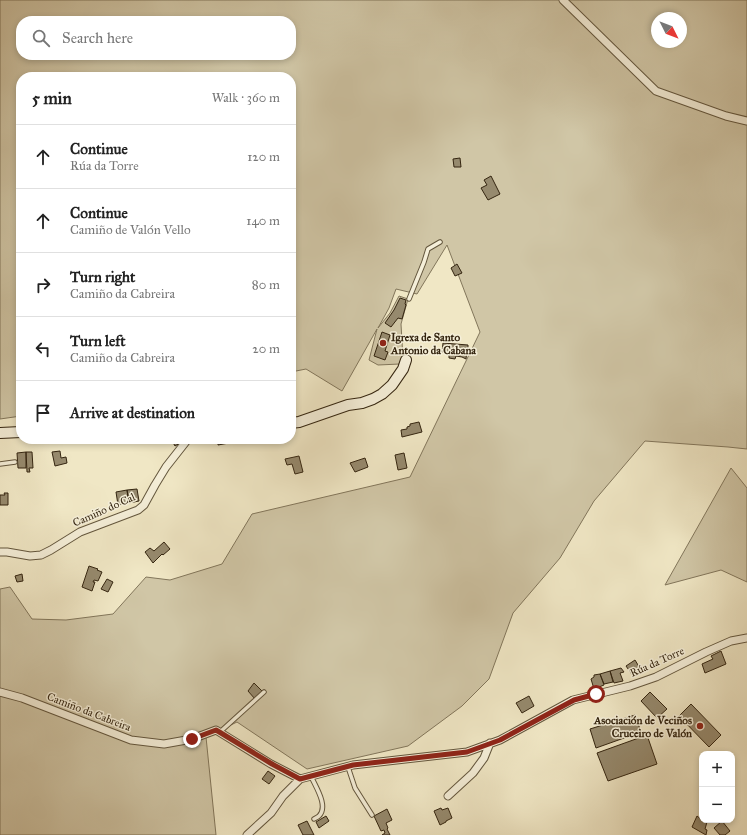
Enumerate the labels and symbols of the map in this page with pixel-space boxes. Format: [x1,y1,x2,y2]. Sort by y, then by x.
north arrow [651,12,687,48]
place label: Igrexa de Santo Antonio da Cabana [390,331,476,357]
marker: Igrexa de Santo Antonio da Cabana [378,338,388,348]
street label: Camiño do Cal [71,490,137,530]
street label: Rúa da Torre [628,644,687,680]
route start [587,685,605,703]
street label: Camiño da Cabreira [45,690,133,734]
place label: Asociación de Veciños Cruceiro de Valón [593,714,692,740]
marker: Asociación de Veciños Cruceiro de Valón [695,721,705,731]
route end [183,730,201,748]

